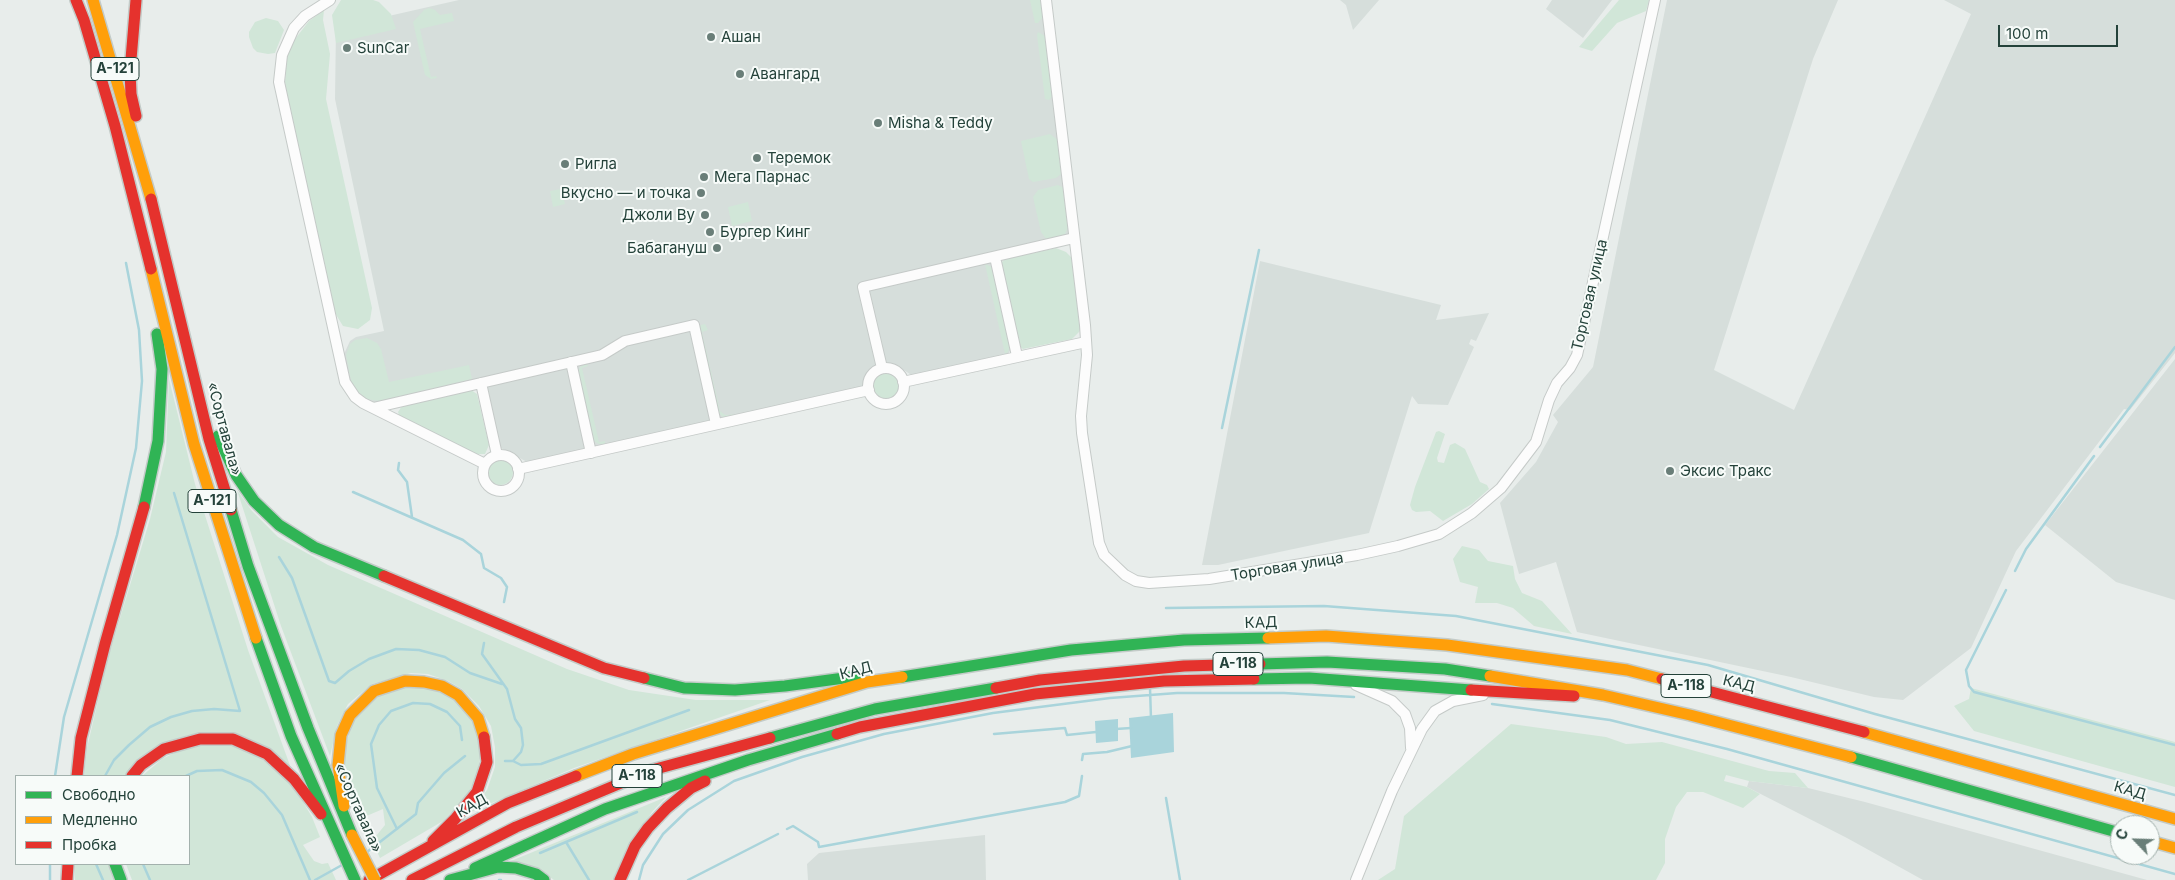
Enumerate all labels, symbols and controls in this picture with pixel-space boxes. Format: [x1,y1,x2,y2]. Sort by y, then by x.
scale bar [2000,15,2120,47]
text: 100 m [2006,24,2048,43]
place label: Ашан [721,28,761,46]
marker: Ашан [705,31,717,43]
place label: SunCar [357,39,409,57]
marker: SunCar [341,42,353,54]
road number: А-121 [91,58,139,80]
place label: Авангард [750,65,820,83]
marker: Авангард [734,68,746,80]
place label: Misha & Teddy [888,114,993,132]
marker: Misha & Teddy [872,117,884,129]
place label: Теремок [767,149,831,167]
marker: Теремок [751,152,763,164]
place label: Ригла [575,155,617,173]
marker: Ригла [559,158,571,170]
place label: Мега Парнас [714,168,810,186]
marker: Мега Парнас [698,171,710,183]
place label: Вкусно — и точка [561,184,691,202]
marker: Вкусно — и точка [695,187,707,199]
place label: Джоли Ву [622,206,695,224]
marker: Джоли Ву [699,209,711,221]
place label: Бургер Кинг [720,223,810,241]
marker: Бургер Кинг [704,226,716,238]
street label: Торговая улица [1568,237,1612,353]
place label: Бабагануш [627,239,707,257]
marker: Бабагануш [711,242,723,254]
street label: «Сортавала» [203,380,245,478]
place label: Эксис Тракс [1680,462,1772,480]
marker: Эксис Тракс [1664,465,1676,477]
road number: А-121 [188,490,236,512]
street label: Торговая улица [1229,549,1345,585]
street label: КАД [1244,613,1278,633]
road number: А-118 [1213,652,1263,676]
street label: КАД [838,658,874,684]
street label: КАД [1721,671,1757,697]
road number: А-118 [1661,674,1711,698]
street label: «Сортавала» [330,761,386,855]
road number: А-118 [612,764,662,788]
legend [15,775,190,865]
street label: КАД [2112,778,2148,804]
text: Свободно [62,785,136,804]
street label: КАД [453,790,491,822]
text: Медленно [62,810,138,829]
north arrow [2110,815,2160,865]
text: С [2112,826,2132,842]
text: Пробка [62,835,117,854]

